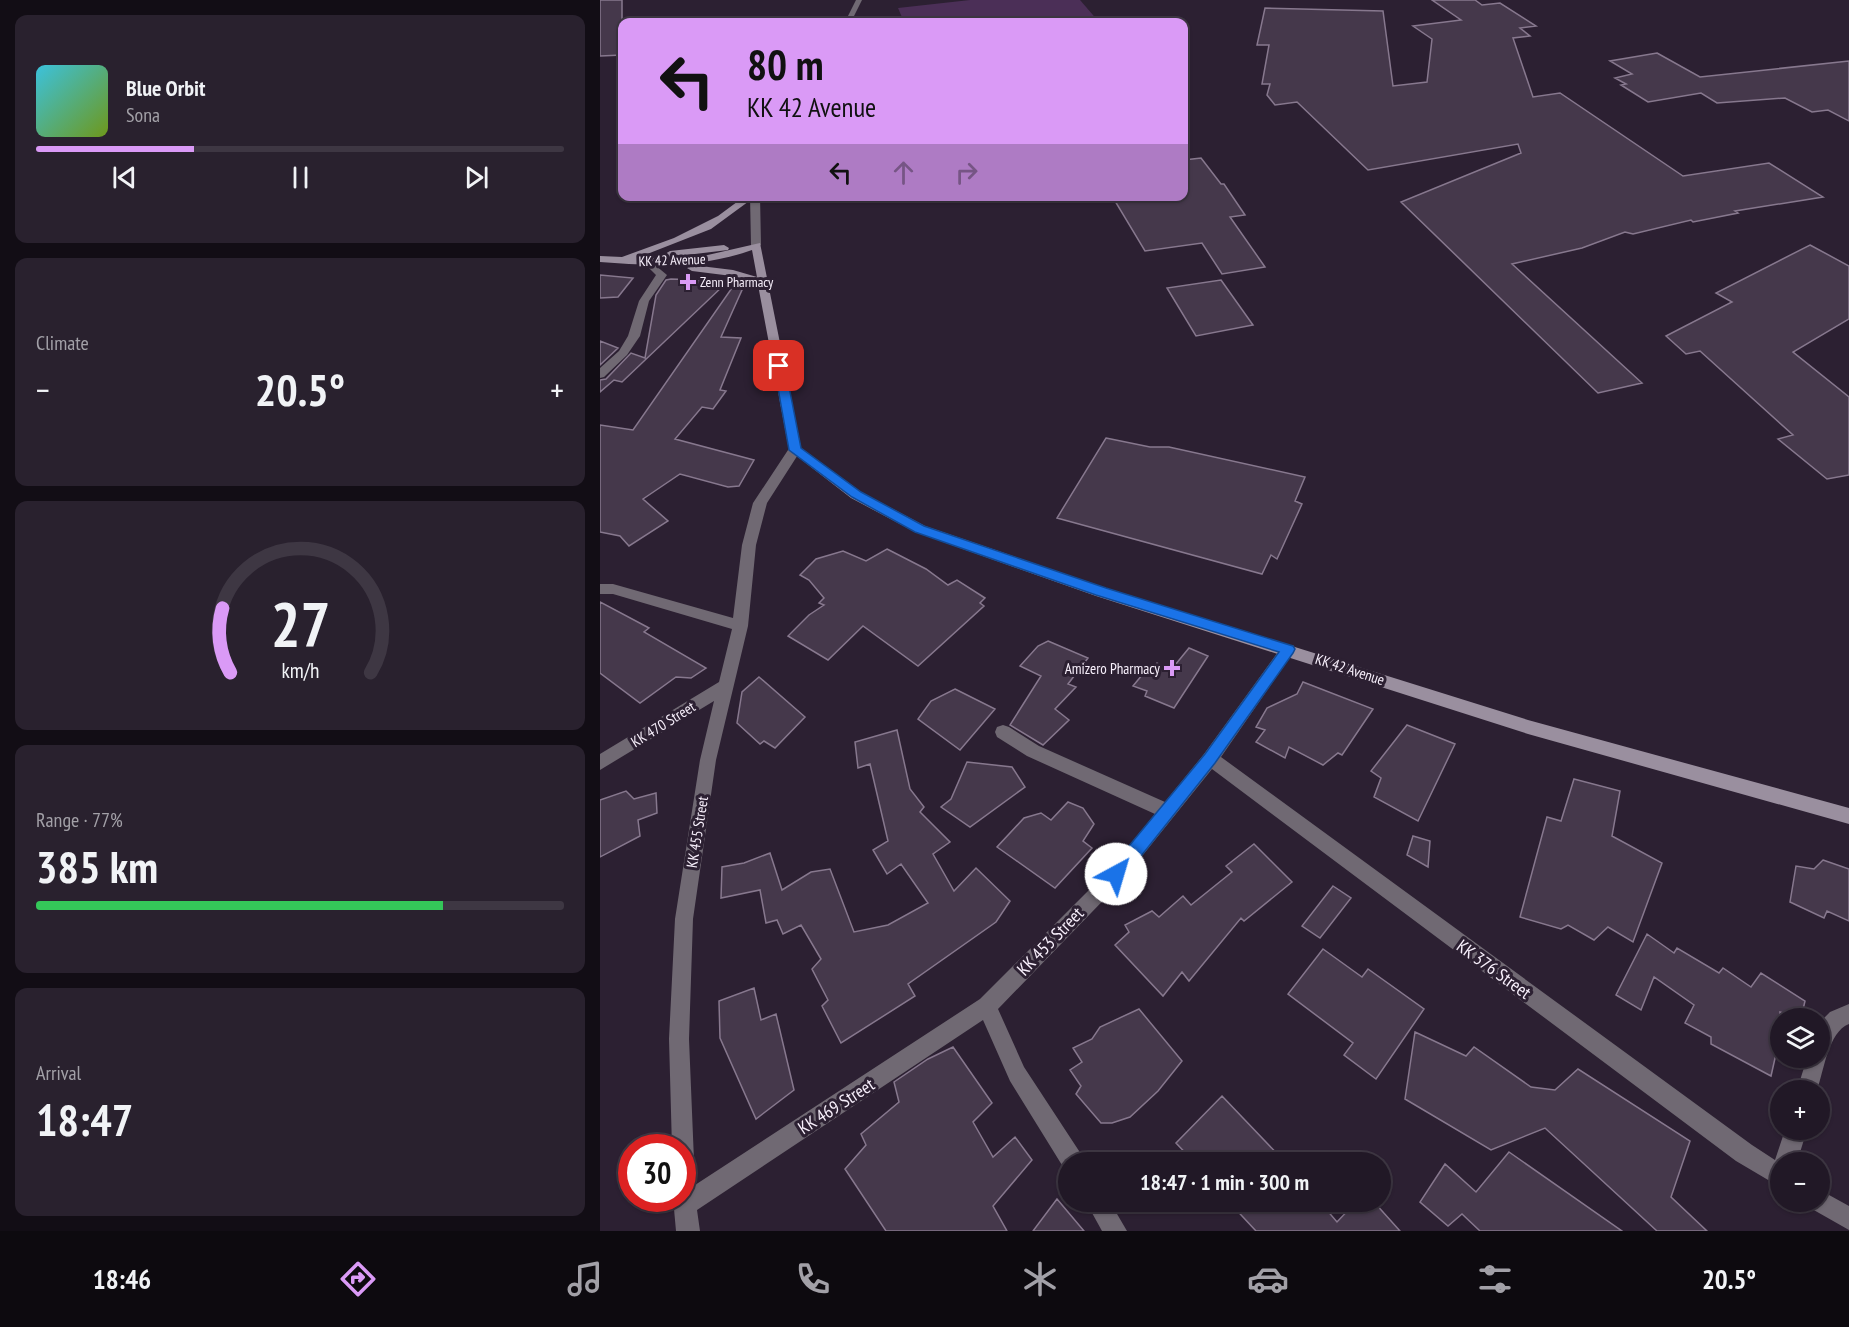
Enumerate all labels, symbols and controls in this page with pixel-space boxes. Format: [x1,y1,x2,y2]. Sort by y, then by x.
text: 80 m [747,37,824,92]
icon: left [648,42,726,120]
text: Blue Orbit [126,74,205,102]
text: KK 42 Avenue [747,90,876,124]
text: Sona [126,102,160,128]
icon: left [824,156,857,189]
icon: ahead [887,156,920,189]
icon: right [950,156,983,189]
icon: previous [108,161,141,194]
icon: pause [284,161,317,194]
icon: next [460,161,493,194]
street label: KK 42 Avenue [638,250,706,270]
place label: Zenn Pharmacy [700,273,774,291]
marker: Zenn Pharmacy [681,275,695,289]
text: Climate [36,330,89,356]
pin [753,340,804,391]
icon: arrive [762,349,795,382]
text: 20.5° [255,360,345,418]
text: − [36,368,50,411]
text: + [550,368,564,411]
text: 27 [270,583,330,664]
street label: KK 42 Avenue [1313,649,1387,689]
text: km/h [281,656,319,684]
place label: Amizero Pharmacy [1065,659,1160,678]
marker: Amizero Pharmacy [1165,661,1179,675]
street label: KK 470 Street [627,697,699,751]
street label: KK 455 Street [682,795,712,869]
text: Range · 77% [36,807,123,833]
text: 385 km [36,837,158,895]
position arrow [1084,842,1148,906]
street label: KK 453 Street [1012,902,1088,980]
street label: KK 376 Street [1452,934,1536,1004]
map controls [1770,1008,1830,1212]
button: layers [1770,1008,1830,1068]
text: Arrival [36,1060,81,1086]
street label: KK 469 Street [793,1073,879,1139]
button: + [1770,1080,1830,1140]
text: 18:47 [36,1090,133,1148]
speed limit sign: 30 [618,1134,696,1212]
button: − [1770,1152,1830,1212]
text: 18:47 · 1 min · 300 m [1140,1168,1309,1196]
icon: directions [337,1258,379,1300]
icon: music [564,1258,606,1300]
icon: phone [792,1258,834,1300]
icon: climate [1019,1258,1061,1300]
icon: car [1247,1258,1289,1300]
icon: filters [1474,1258,1516,1300]
text: 18:46 [93,1262,151,1296]
text: 20.5° [1702,1262,1756,1296]

